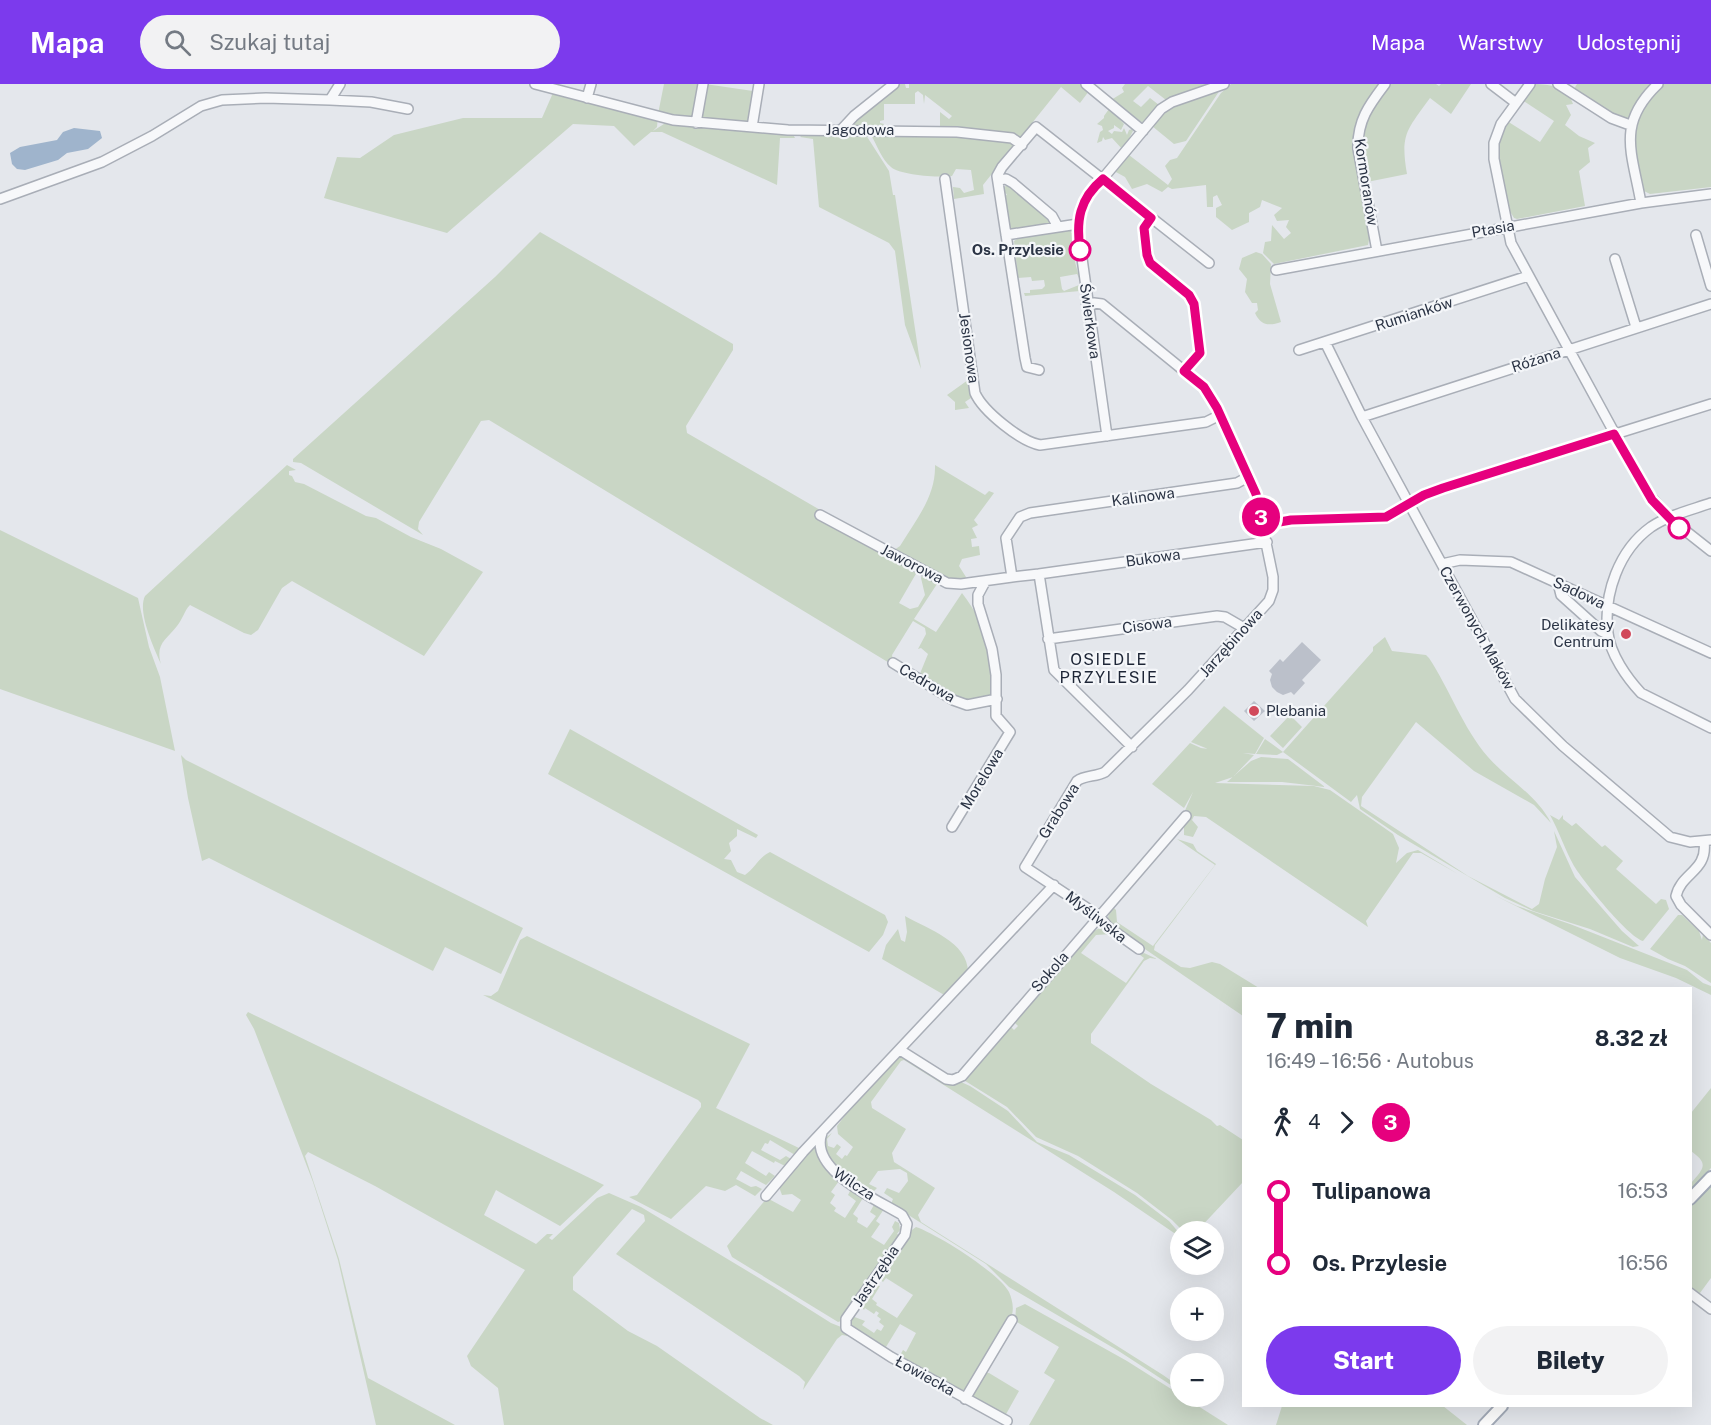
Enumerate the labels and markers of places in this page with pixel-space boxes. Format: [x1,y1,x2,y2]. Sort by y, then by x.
marker: Os. Przylesie [1069,239,1091,261]
place label: Os. Przylesie [972,241,1064,258]
unlabelled marker [1668,517,1690,539]
place label: Delikatesy Centrum [1541,616,1614,650]
marker: Delikatesy Centrum [1619,627,1633,641]
place label: Plebania [1266,702,1326,719]
marker: Plebania [1247,704,1261,718]

